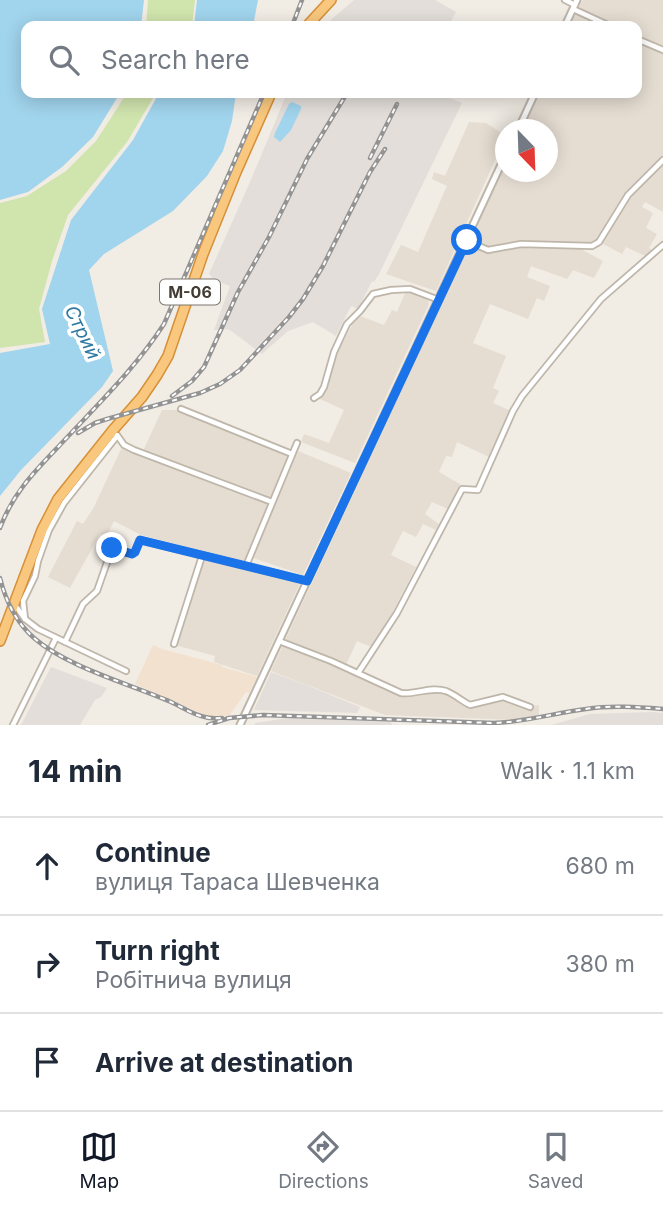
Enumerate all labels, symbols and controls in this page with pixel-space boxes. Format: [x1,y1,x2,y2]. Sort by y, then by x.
search box [21,21,642,98]
icon: search [45,41,83,79]
text: Search here [101,44,250,75]
north arrow [495,119,558,182]
route start [451,224,482,255]
road number: М-06 [160,280,220,304]
water label: Стрий [60,301,105,363]
route end [96,532,127,563]
text: 14 min [28,753,123,789]
text: Walk · 1.1 km [500,757,635,785]
text: Continue [95,837,211,868]
icon: ahead [28,847,66,885]
text: 680 m [565,852,635,880]
text: вулиця Тараса Шевченка [95,868,380,896]
text: Turn right [95,935,220,966]
icon: right [28,945,66,983]
text: 380 m [565,950,635,978]
text: Робітнича вулиця [95,966,292,994]
icon: arrive [28,1043,66,1081]
text: Arrive at destination [95,1047,354,1078]
tab: Map [80,1128,119,1193]
tab: Directions [278,1128,369,1193]
tab: Saved [528,1128,583,1193]

